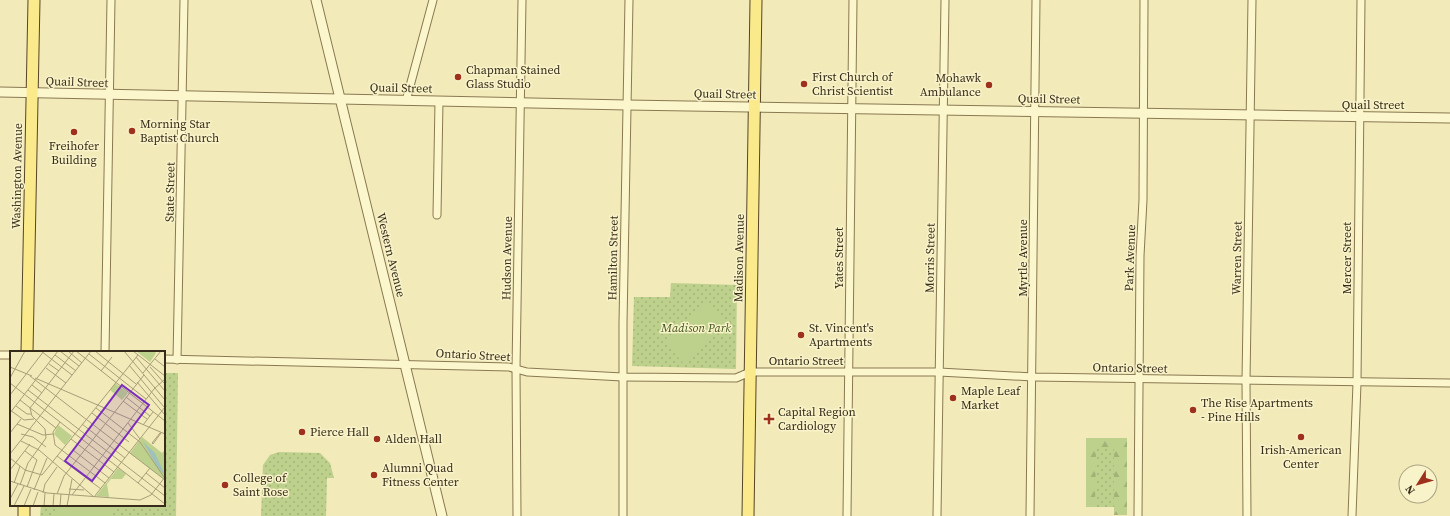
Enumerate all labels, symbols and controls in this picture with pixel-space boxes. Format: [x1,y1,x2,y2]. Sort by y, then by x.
place label: Chapman Stained Glass Studio [466,62,561,92]
place label: First Church of Christ Scientist [812,69,894,99]
place label: Mohawk Ambulance [920,70,981,100]
marker: Chapman Stained Glass Studio [453,72,463,82]
street label: Quail Street [45,73,109,91]
street label: Quail Street [370,79,433,97]
marker: First Church of Christ Scientist [799,79,809,89]
marker: Mohawk Ambulance [984,80,994,90]
street label: Quail Street [694,85,757,103]
street label: Quail Street [1018,90,1081,108]
street label: Quail Street [1342,97,1404,113]
place label: Morning Star Baptist Church [140,116,219,146]
street label: Washington Avenue [8,123,26,229]
marker: Morning Star Baptist Church [127,126,137,136]
marker: Freihofer Building [69,127,79,137]
place label: Freihofer Building [49,138,99,168]
street label: State Street [161,162,179,222]
street label: Western Avenue [373,211,409,299]
street label: Madison Avenue [730,214,748,302]
street label: Hamilton Street [604,215,622,301]
street label: Hudson Avenue [498,216,516,300]
street label: Myrtle Avenue [1015,219,1031,297]
street label: Warren Street [1228,221,1246,295]
street label: Mercer Street [1339,222,1355,294]
street label: Morris Street [921,223,939,293]
street label: Park Avenue [1121,224,1139,292]
street label: Yates Street [831,227,847,289]
park label: Madison Park [660,320,731,336]
place label: St. Vincent's Apartments [809,320,874,350]
marker: St. Vincent's Apartments [796,330,806,340]
street label: Ontario Street [435,345,511,365]
inset map [10,351,165,506]
street label: Ontario Street [769,353,843,369]
street label: Ontario Street [1093,359,1168,377]
place label: Maple Leaf Market [961,383,1022,413]
marker: Maple Leaf Market [948,393,958,403]
place label: The Rise Apartments - Pine Hills [1201,395,1313,425]
place label: Capital Region Cardiology [778,404,856,434]
marker: The Rise Apartments - Pine Hills [1188,405,1198,415]
marker: Capital Region Cardiology [763,413,775,425]
place label: Pierce Hall [310,424,370,440]
marker: Pierce Hall [297,427,307,437]
place label: Alden Hall [385,431,442,447]
marker: Irish-American Center [1296,432,1306,442]
marker: Alden Hall [372,434,382,444]
place label: Irish-American Center [1260,442,1342,472]
place label: Alumni Quad Fitness Center [382,460,459,490]
north arrow [1398,464,1438,504]
place label: College of Saint Rose [233,470,288,500]
marker: Alumni Quad Fitness Center [369,470,379,480]
marker: College of Saint Rose [220,480,230,490]
text: N [1402,482,1419,497]

